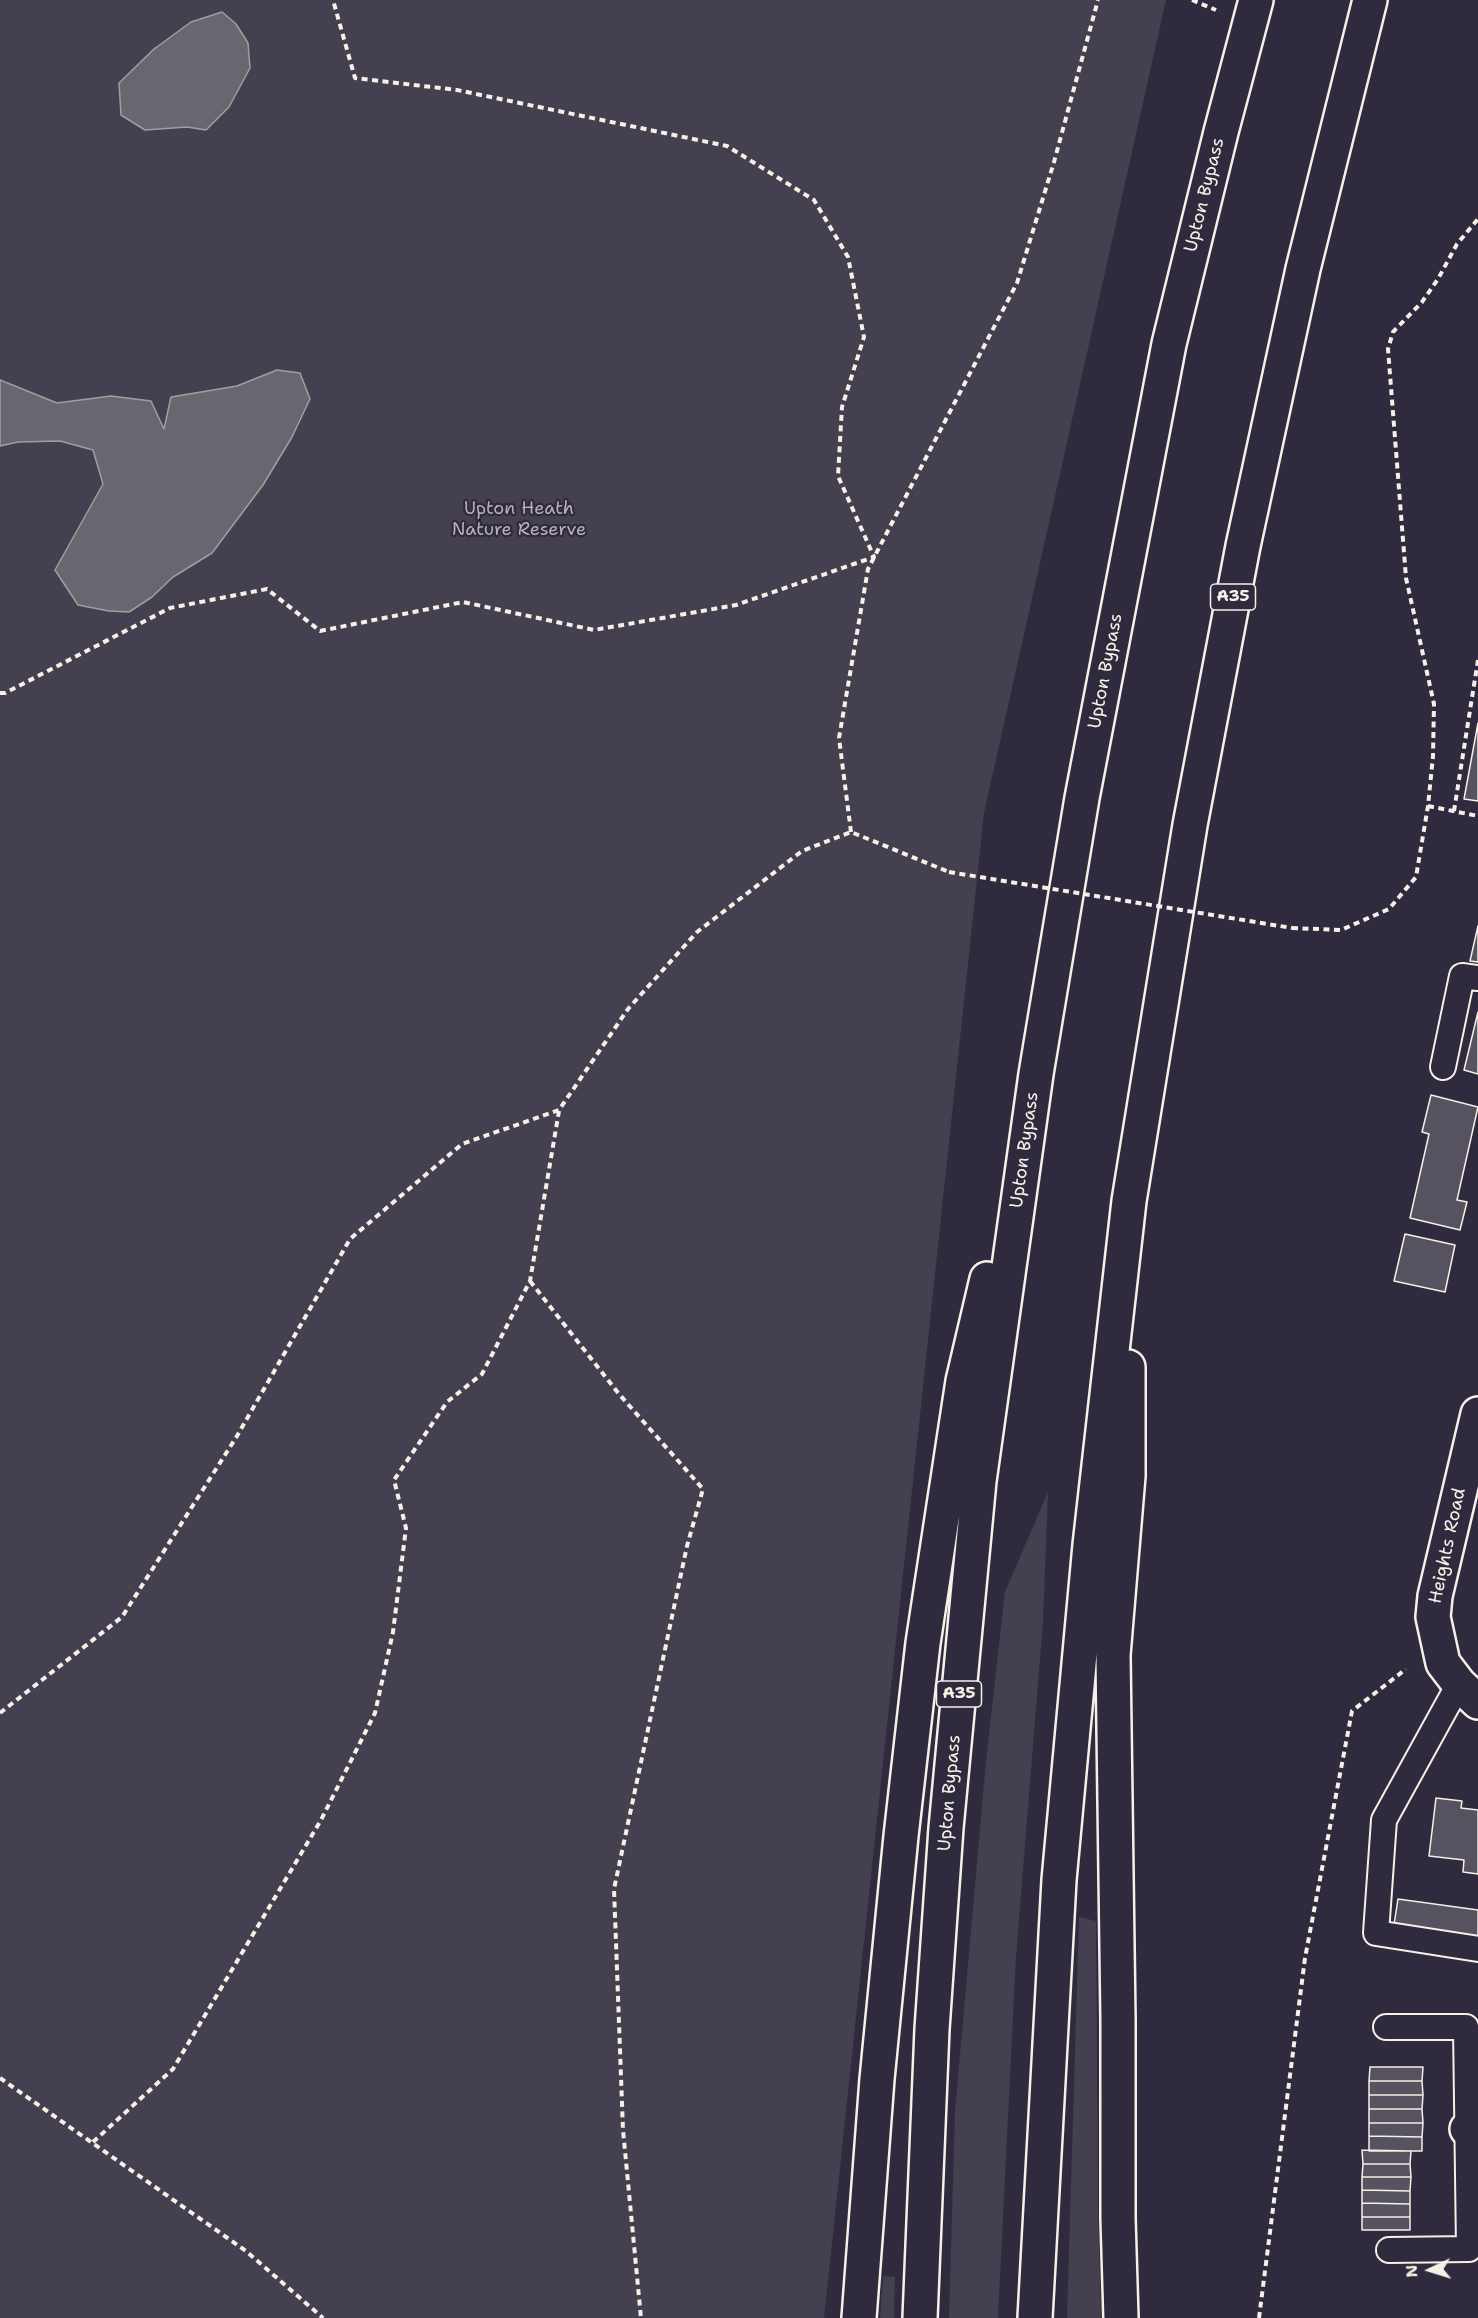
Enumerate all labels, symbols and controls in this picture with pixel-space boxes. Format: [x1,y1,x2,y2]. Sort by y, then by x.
street label: Upton Bypass [1180,136,1230,254]
park label: Upton Heath Nature Reserve [452,498,586,540]
road number: A35 [1210,584,1256,610]
street label: Upton Bypass [1084,611,1128,731]
street label: Upton Bypass [1006,1090,1044,1210]
street label: Heights Road [1425,1486,1471,1606]
road number: A35 [936,1681,982,1707]
street label: Upton Bypass [934,1734,966,1852]
north arrow [1400,2240,1460,2300]
text: N [1401,2264,1422,2278]

